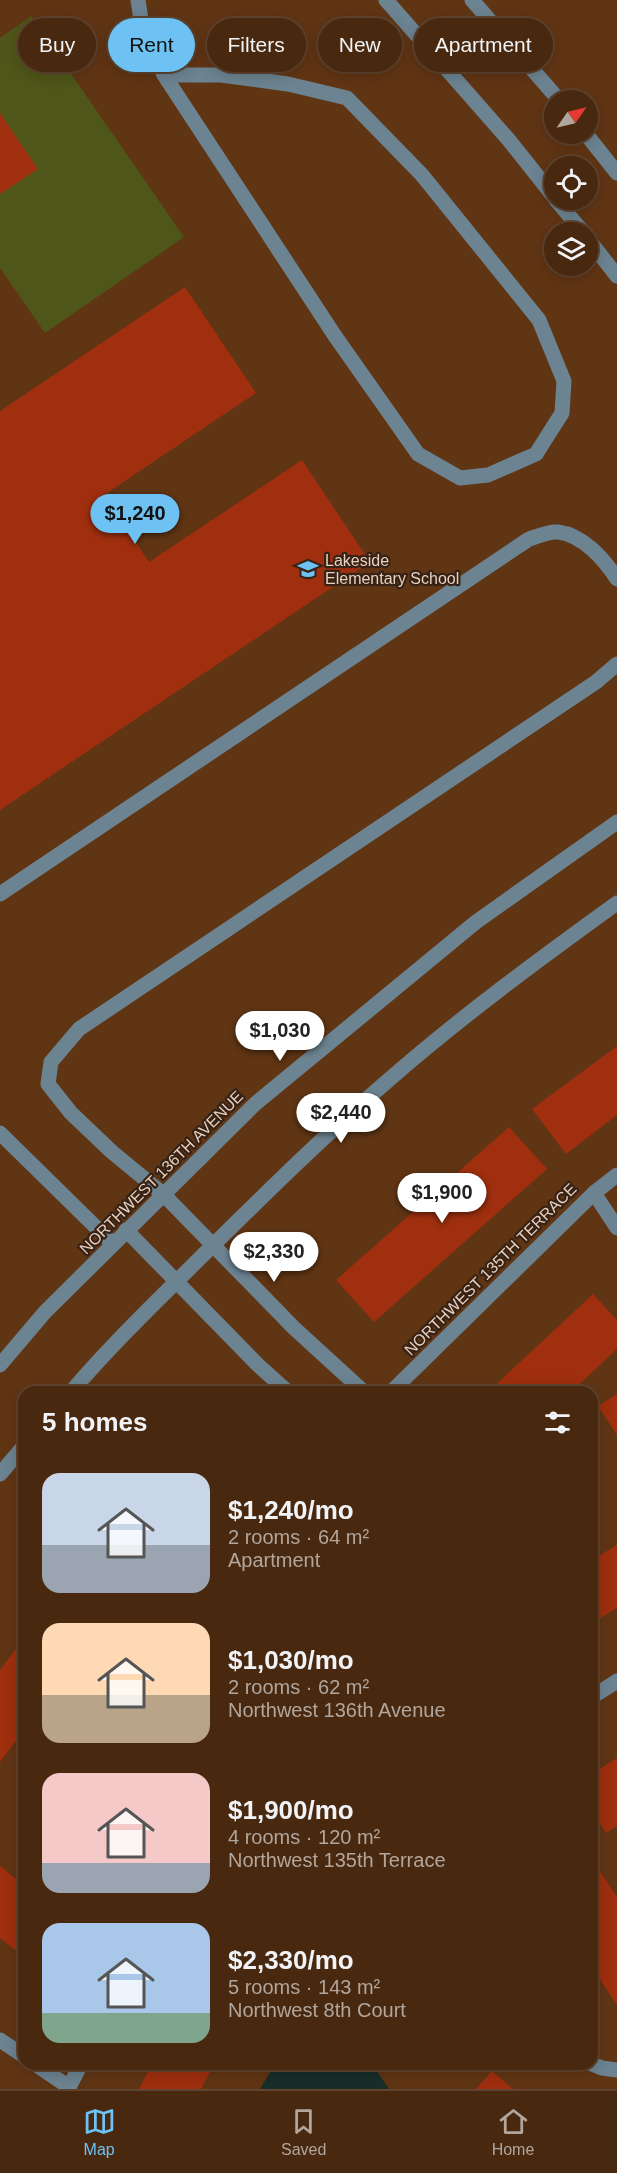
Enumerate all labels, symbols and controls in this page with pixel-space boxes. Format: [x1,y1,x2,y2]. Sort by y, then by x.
chip: Buy [18,18,96,72]
chip: Rent [108,18,195,72]
chip: Filters [207,18,306,72]
chip: New [318,18,402,72]
chip: Apartment [414,18,553,72]
north arrow [544,90,598,144]
map controls [544,90,598,276]
button: locate [544,156,598,210]
button: layers [544,222,598,276]
pin: $1,240 [86,494,184,545]
text: $1,240 [104,502,166,524]
place label: Lakeside Elementary School [325,552,459,587]
school or university icon: Lakeside Elementary School [296,557,320,581]
pin: $1,030 [231,1011,329,1062]
text: $1,030 [249,1019,311,1041]
street label: NORTHWEST 136TH AVENUE [76,1087,246,1257]
pin: $2,440 [292,1093,390,1144]
text: $2,440 [310,1101,372,1123]
pin: $1,900 [393,1173,491,1224]
street label: NORTHWEST 135TH TERRACE [401,1180,580,1359]
text: $1,900 [411,1181,473,1203]
pin: $2,330 [225,1232,323,1283]
text: $2,330 [243,1240,305,1262]
icon: filters [541,1406,574,1439]
text: 5 homes [42,1407,148,1437]
text: $1,240/mo [228,1495,354,1525]
icon: home [90,1497,162,1569]
text: 2 rooms · 64 m² [228,1526,369,1548]
text: Apartment [228,1549,320,1571]
text: $1,030/mo [228,1645,354,1675]
icon: home [90,1647,162,1719]
text: 2 rooms · 62 m² [228,1676,369,1698]
text: Northwest 136th Avenue [228,1699,446,1721]
text: $1,900/mo [228,1795,354,1825]
icon: home [90,1797,162,1869]
text: 4 rooms · 120 m² [228,1826,380,1848]
text: Northwest 135th Terrace [228,1849,446,1871]
text: $2,330/mo [228,1945,354,1975]
icon: home [90,1947,162,2019]
text: 5 rooms · 143 m² [228,1976,380,1998]
text: Northwest 8th Court [228,1999,406,2021]
tab: Map [83,2105,116,2159]
tab: Saved [281,2105,326,2159]
tab: Home [492,2105,534,2159]

